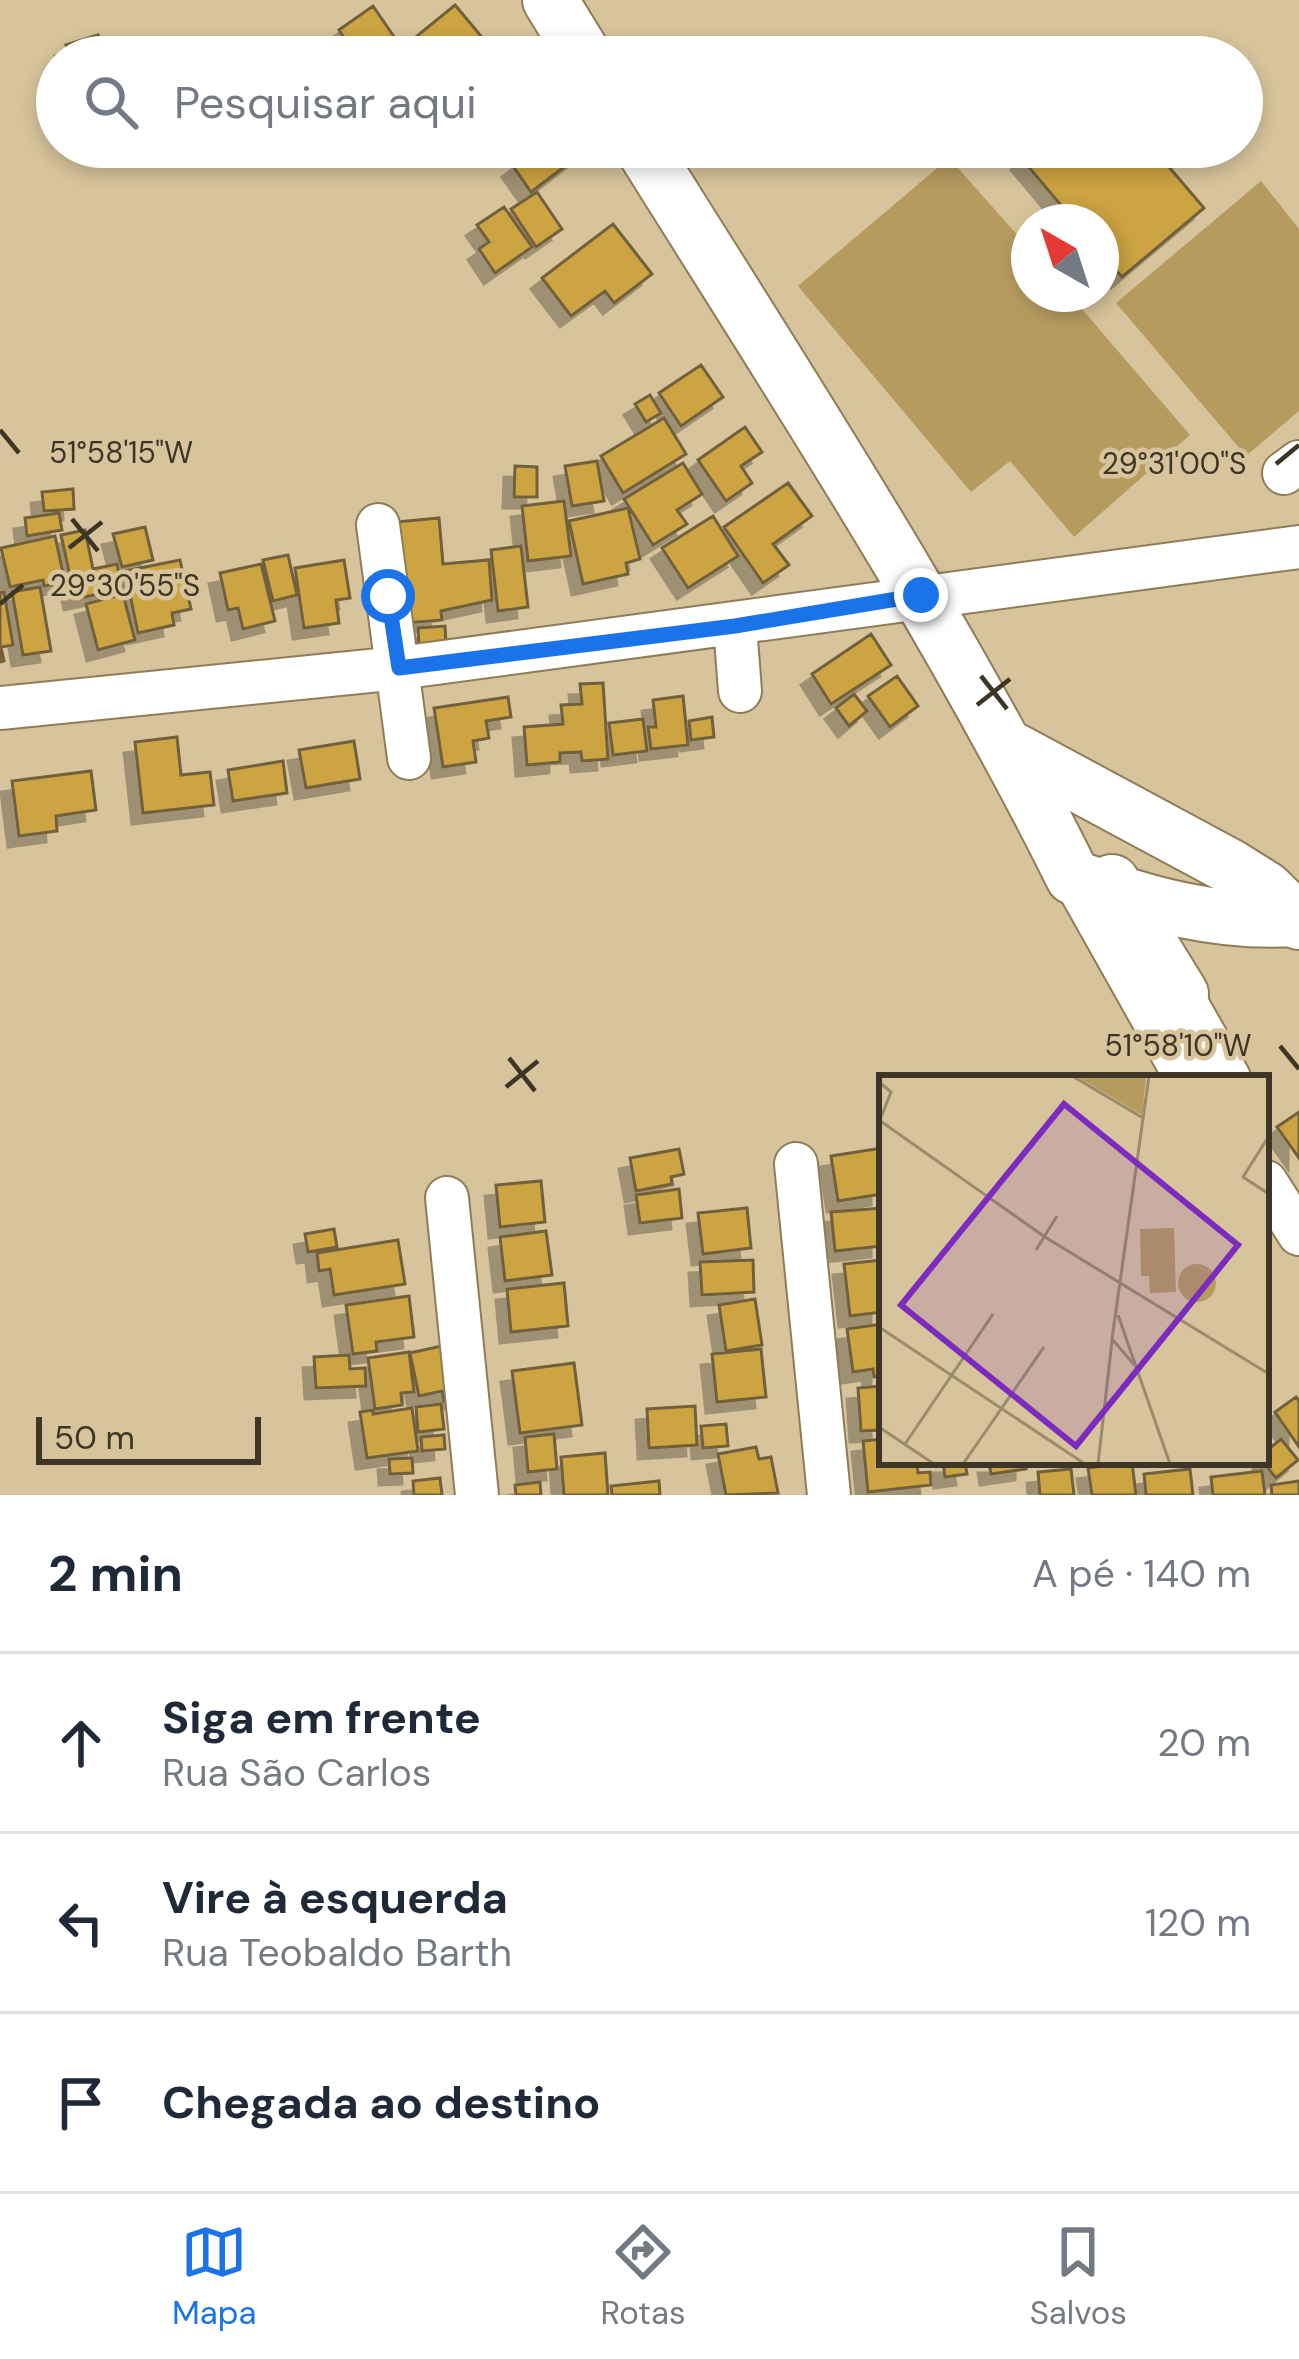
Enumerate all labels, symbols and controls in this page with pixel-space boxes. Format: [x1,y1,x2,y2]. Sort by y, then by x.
search box [36,36,1263,168]
icon: search [78,69,144,135]
text: Pesquisar aqui [174,73,477,132]
north arrow [1011,204,1119,312]
text: 51°58'15"W [49,433,193,472]
text: 29°31'00"S [1102,444,1246,483]
text: 29°30'55"S [50,566,200,605]
route end [894,568,948,622]
route start [361,569,415,623]
text: 51°58'10"W [1105,1026,1251,1065]
inset map [879,1075,1269,1465]
scale bar [36,1411,261,1464]
text: 50 m [54,1416,135,1459]
text: 2 min [48,1540,183,1607]
text: A pé · 140 m [1032,1548,1251,1599]
text: Siga em frente [162,1688,481,1747]
icon: ahead [48,1710,114,1776]
text: 20 m [1157,1717,1251,1768]
text: Rua São Carlos [162,1747,431,1798]
text: Vire à esquerda [162,1868,508,1927]
icon: left [48,1890,114,1956]
text: 120 m [1145,1897,1251,1948]
text: Rua Teobaldo Barth [162,1927,512,1978]
icon: arrive [48,2070,114,2136]
text: Chegada ao destino [162,2073,600,2132]
tab: Mapa [172,2219,256,2334]
tab: Rotas [601,2219,686,2334]
tab: Salvos [1030,2219,1127,2334]

